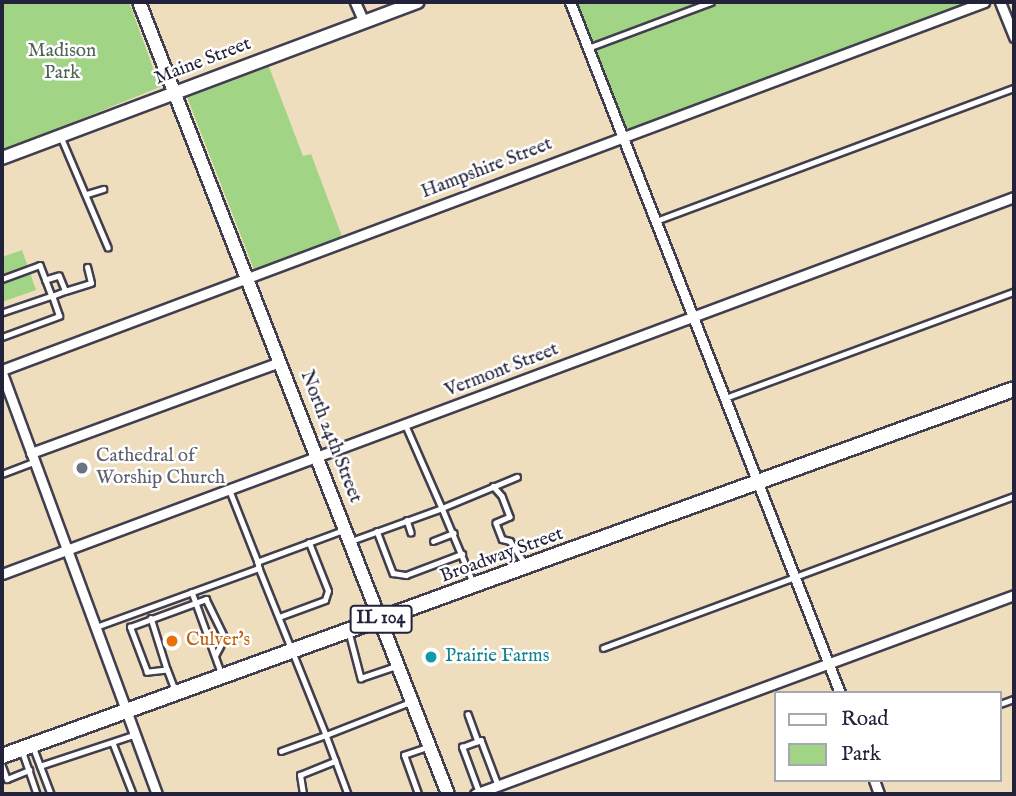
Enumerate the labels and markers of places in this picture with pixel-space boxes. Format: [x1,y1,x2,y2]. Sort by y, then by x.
place label: Cathedral of Worship Church [96,446,225,490]
marker: Cathedral of Worship Church [74,460,90,476]
place label: Culver's [186,630,250,652]
marker: Culver's [164,633,180,649]
place label: Prairie Farms [445,646,549,668]
marker: Prairie Farms [423,649,439,665]

